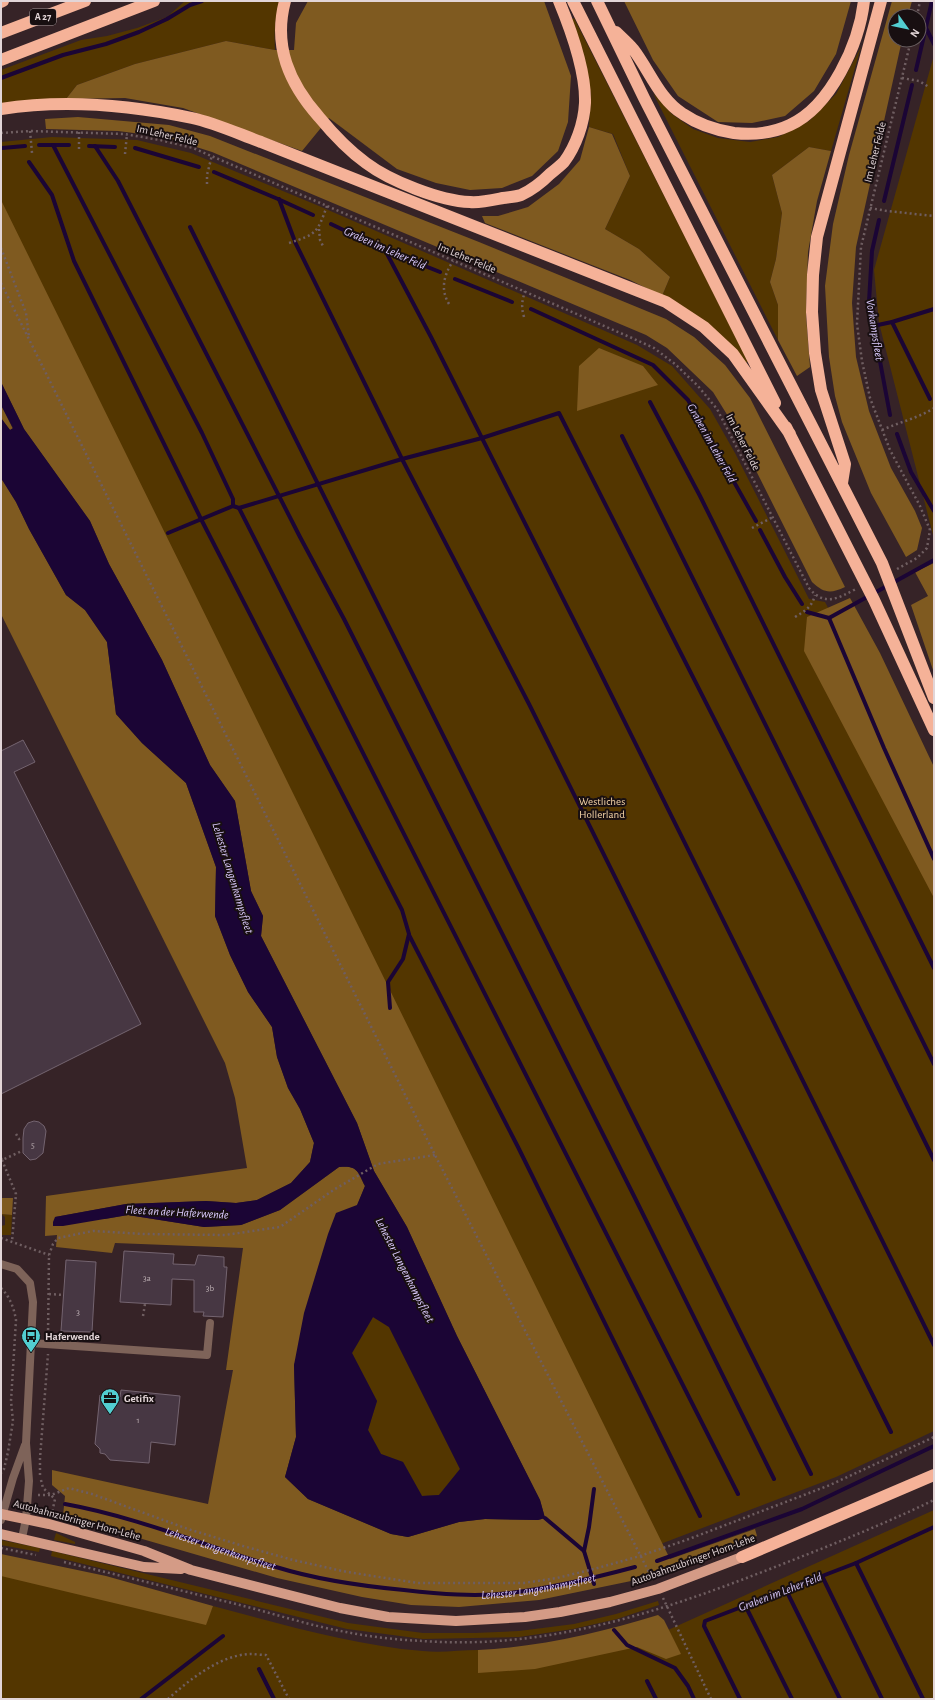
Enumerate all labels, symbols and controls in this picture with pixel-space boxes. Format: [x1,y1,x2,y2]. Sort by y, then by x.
north arrow [887,8,927,48]
road number: A 27 [30,9,56,25]
text: N [908,27,922,39]
street label: Im Leher Felde [862,121,888,183]
street label: Im Leher Felde [136,123,198,147]
water label: Graben im Leher Feld [342,225,428,272]
street label: Im Leher Felde [436,241,498,275]
water label: Vorkampsfleet [863,298,886,362]
water label: Graben im Leher Feld [685,401,739,485]
street label: Im Leher Felde [724,412,762,472]
park label: Westliches Hollerland [579,796,625,820]
water label: Lehester Langenkampsfleet [209,821,256,935]
house number: 5 [31,1141,35,1150]
water label: Fleet an der Haferwende [125,1203,229,1221]
water label: Lehester Langenkampsfleet [372,1216,437,1325]
house number: 3a [143,1274,151,1283]
house number: 3b [206,1284,215,1293]
house number: 3 [76,1308,80,1317]
bus stop icon: Haferwende [20,1325,42,1353]
place label: Haferwende [45,1331,100,1342]
office icon: Getifix [99,1387,121,1415]
place label: Getifix [124,1393,154,1404]
house number: 1 [136,1416,140,1425]
street label: Autobahnzubringer Horn-Lehe [12,1498,142,1542]
water label: Lehester Langenkampsfleet [164,1525,277,1573]
street label: Autobahnzubringer Horn-Lehe [630,1532,756,1588]
water label: Graben im Leher Feld [737,1570,824,1613]
water label: Lehester Langenkampsfleet [481,1571,597,1601]

